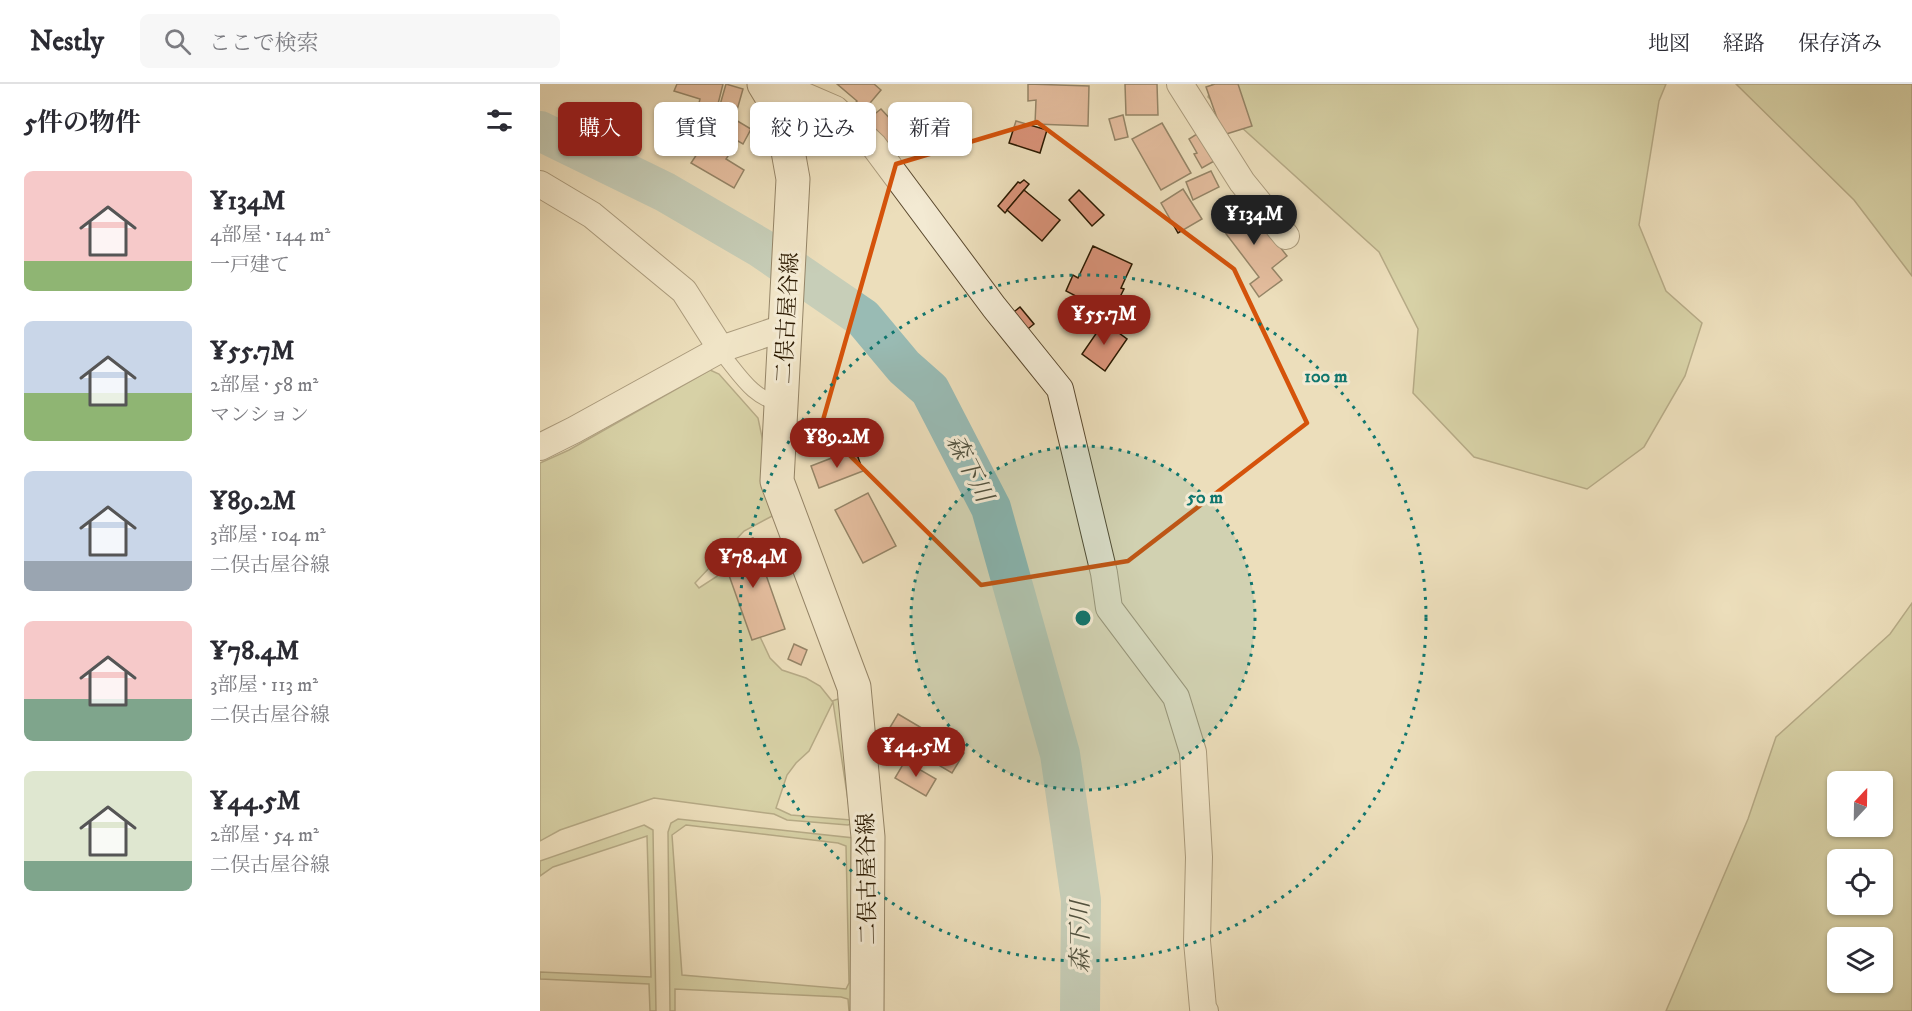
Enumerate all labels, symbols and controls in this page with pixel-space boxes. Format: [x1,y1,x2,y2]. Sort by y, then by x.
search box [140,14,560,68]
text: Nestly [30,24,104,59]
icon: search [161,25,194,58]
text: ここで検索 [209,30,319,57]
text: 地図 [1648,31,1690,57]
text: 経路 [1723,31,1765,57]
text: 保存済み [1798,31,1882,57]
chip: 購入 [558,102,642,156]
chip: 賃貸 [654,102,738,156]
chip: 絞り込み [750,102,876,156]
chip: 新着 [888,102,972,156]
icon: filters [483,104,516,137]
text: 5件の物件 [24,107,141,140]
text: ¥134M [210,185,285,218]
icon: home [72,195,144,267]
pin: ¥134M [1212,195,1296,246]
text: ¥134M [1225,202,1283,227]
text: 4部屋 · 144 m² [210,223,330,248]
street label: 二俣古屋谷線 [771,251,804,385]
text: 一戸建て [210,253,290,278]
pin: ¥55.7M [1055,295,1153,346]
text: ¥55.7M [1071,302,1137,327]
text: ¥55.7M [210,335,295,368]
icon: home [72,345,144,417]
text: 100 m [1304,366,1348,388]
text: 2部屋 · 58 m² [210,373,318,398]
text: マンション [210,403,309,428]
pin: ¥89.2M [788,418,886,469]
text: ¥89.2M [804,425,870,450]
water label: 森下川 [939,430,1000,510]
text: ¥89.2M [210,485,296,518]
text: 50 m [1186,487,1223,509]
icon: home [72,495,144,567]
text: 3部屋 · 104 m² [210,523,326,548]
pin: ¥78.4M [704,538,802,589]
text: ¥78.4M [719,545,787,570]
text: 二俣古屋谷線 [210,553,330,578]
centre of rings [1073,608,1093,628]
text: ¥78.4M [210,635,299,668]
icon: home [72,645,144,717]
text: 3部屋 · 113 m² [210,673,318,698]
text: 二俣古屋谷線 [210,703,330,728]
pin: ¥44.5M [867,727,965,778]
text: ¥44.5M [881,734,951,759]
north arrow [1827,771,1893,837]
map controls [1827,771,1893,993]
text: ¥44.5M [210,785,301,818]
icon: home [72,795,144,867]
street label: 二俣古屋谷線 [853,813,882,945]
text: 2部屋 · 54 m² [210,823,319,848]
button: locate [1827,849,1893,915]
text: 二俣古屋谷線 [210,853,330,878]
water label: 森下川 [1066,898,1096,973]
button: layers [1827,927,1893,993]

